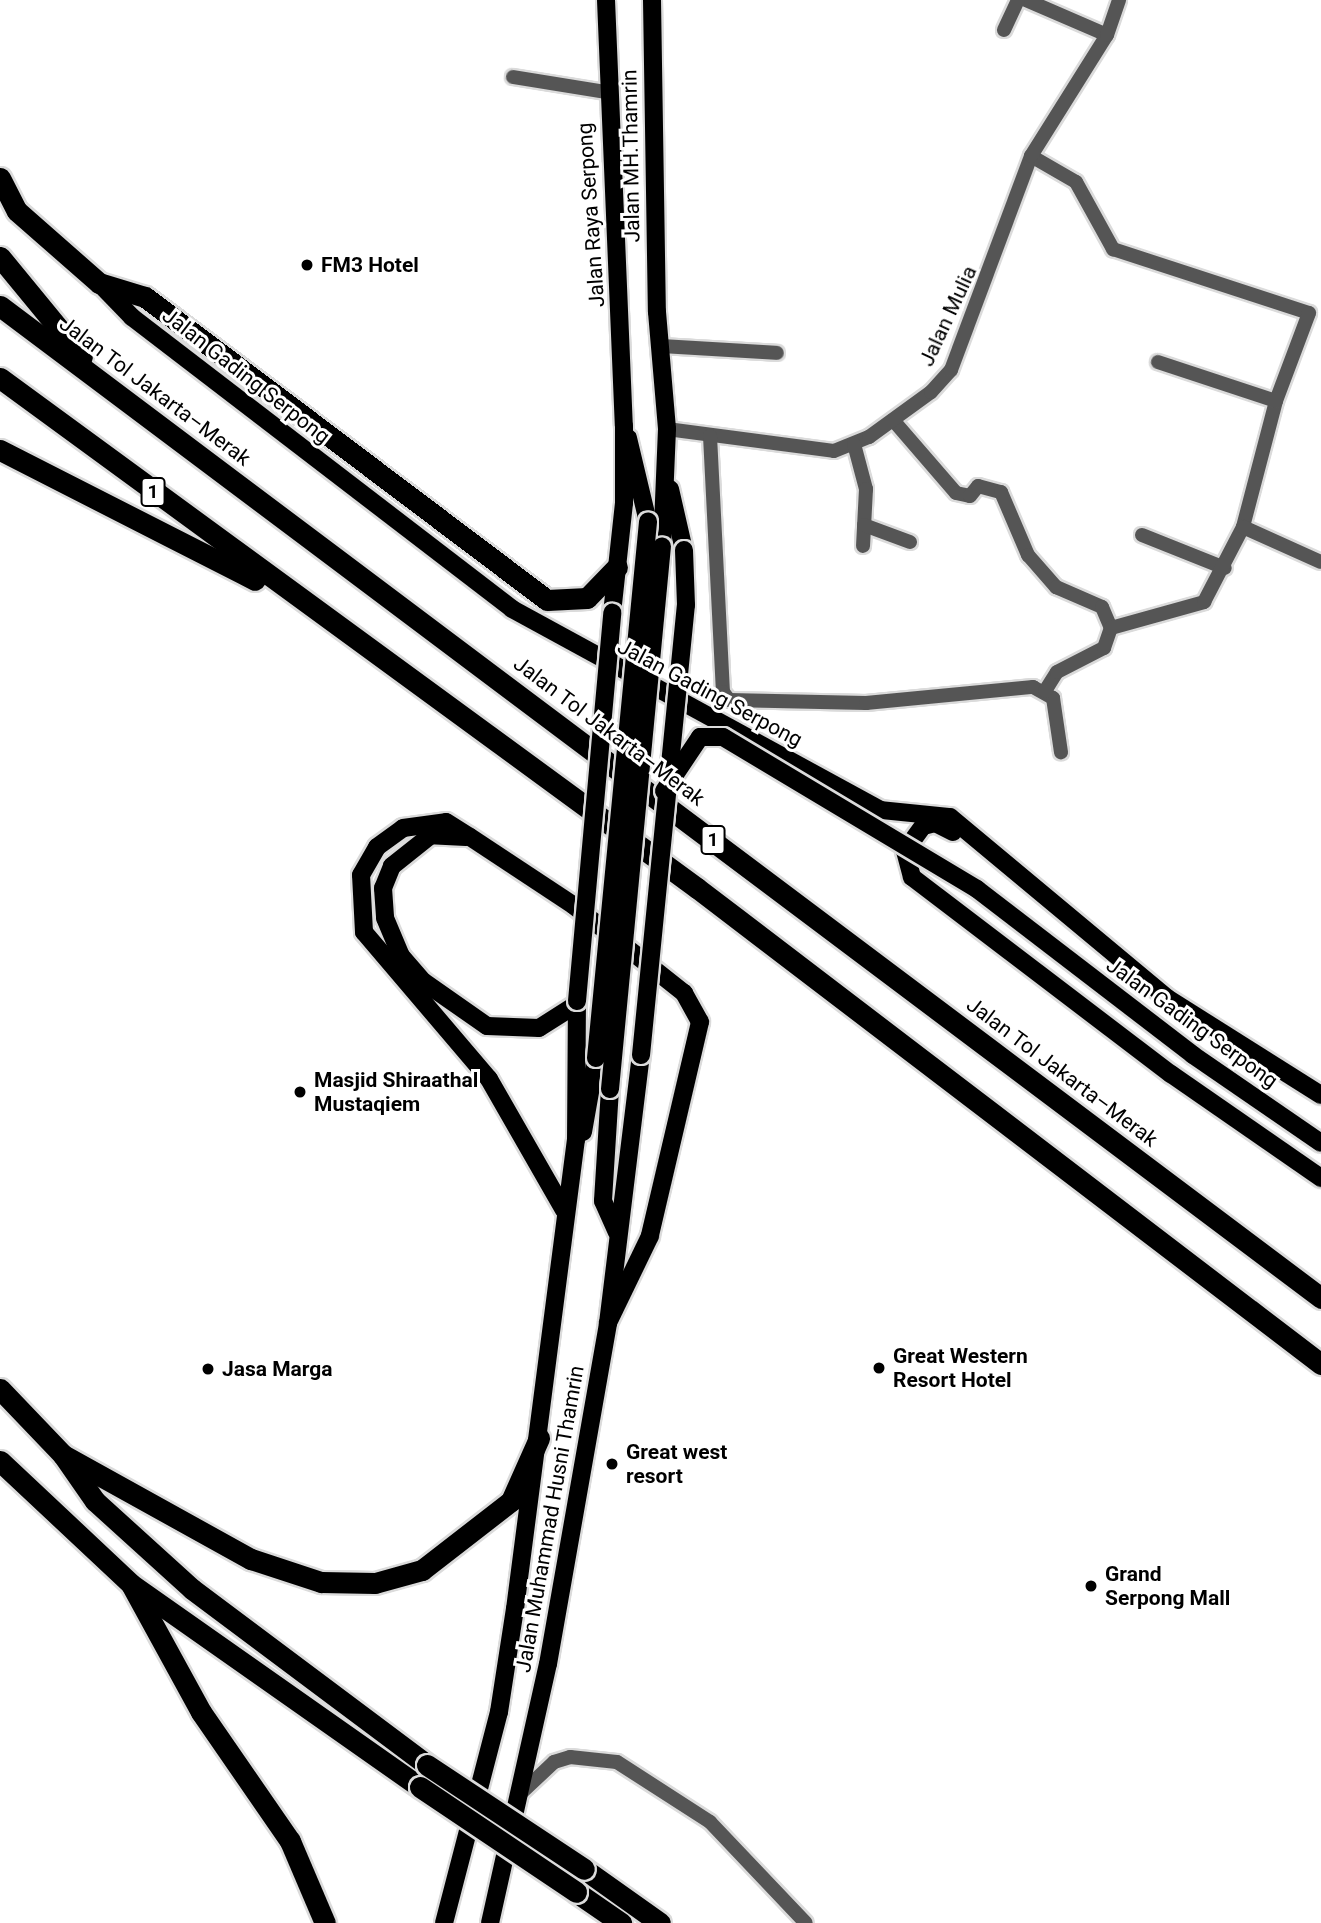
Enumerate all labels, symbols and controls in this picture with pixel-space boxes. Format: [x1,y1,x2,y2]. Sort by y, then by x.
street label: Jalan MH.Thamrin [617,69,645,243]
street label: Jalan Raya Serpong [572,122,610,308]
place label: FM3 Hotel [321,252,419,278]
marker: FM3 Hotel [299,257,315,273]
street label: Jalan Mulia [914,262,982,370]
street label: Jalan Gading Serpong [157,303,335,449]
street label: Jalan Tol Jakarta–Merak [54,311,256,471]
road number: 1 [139,477,167,508]
street label: Jalan Gading Serpong [613,634,807,752]
street label: Jalan Tol Jakarta–Merak [508,651,710,811]
road number: 1 [699,824,727,856]
street label: Jalan Gading Serpong [1101,952,1283,1094]
street label: Jalan Tol Jakarta–Merak [961,992,1163,1152]
place label: Masjid Shiraathal Mustaqiem [314,1067,478,1117]
marker: Masjid Shiraathal Mustaqiem [292,1084,308,1100]
place label: Great Western Resort Hotel [893,1343,1028,1393]
place label: Jasa Marga [222,1356,333,1382]
marker: Great Western Resort Hotel [871,1360,887,1376]
marker: Jasa Marga [200,1361,216,1377]
street label: Jalan Muhammad Husni Thamrin [511,1363,589,1675]
place label: Great west resort [626,1439,727,1489]
marker: Great west resort [604,1456,620,1472]
place label: Grand Serpong Mall [1105,1561,1230,1611]
marker: Grand Serpong Mall [1083,1578,1099,1594]

